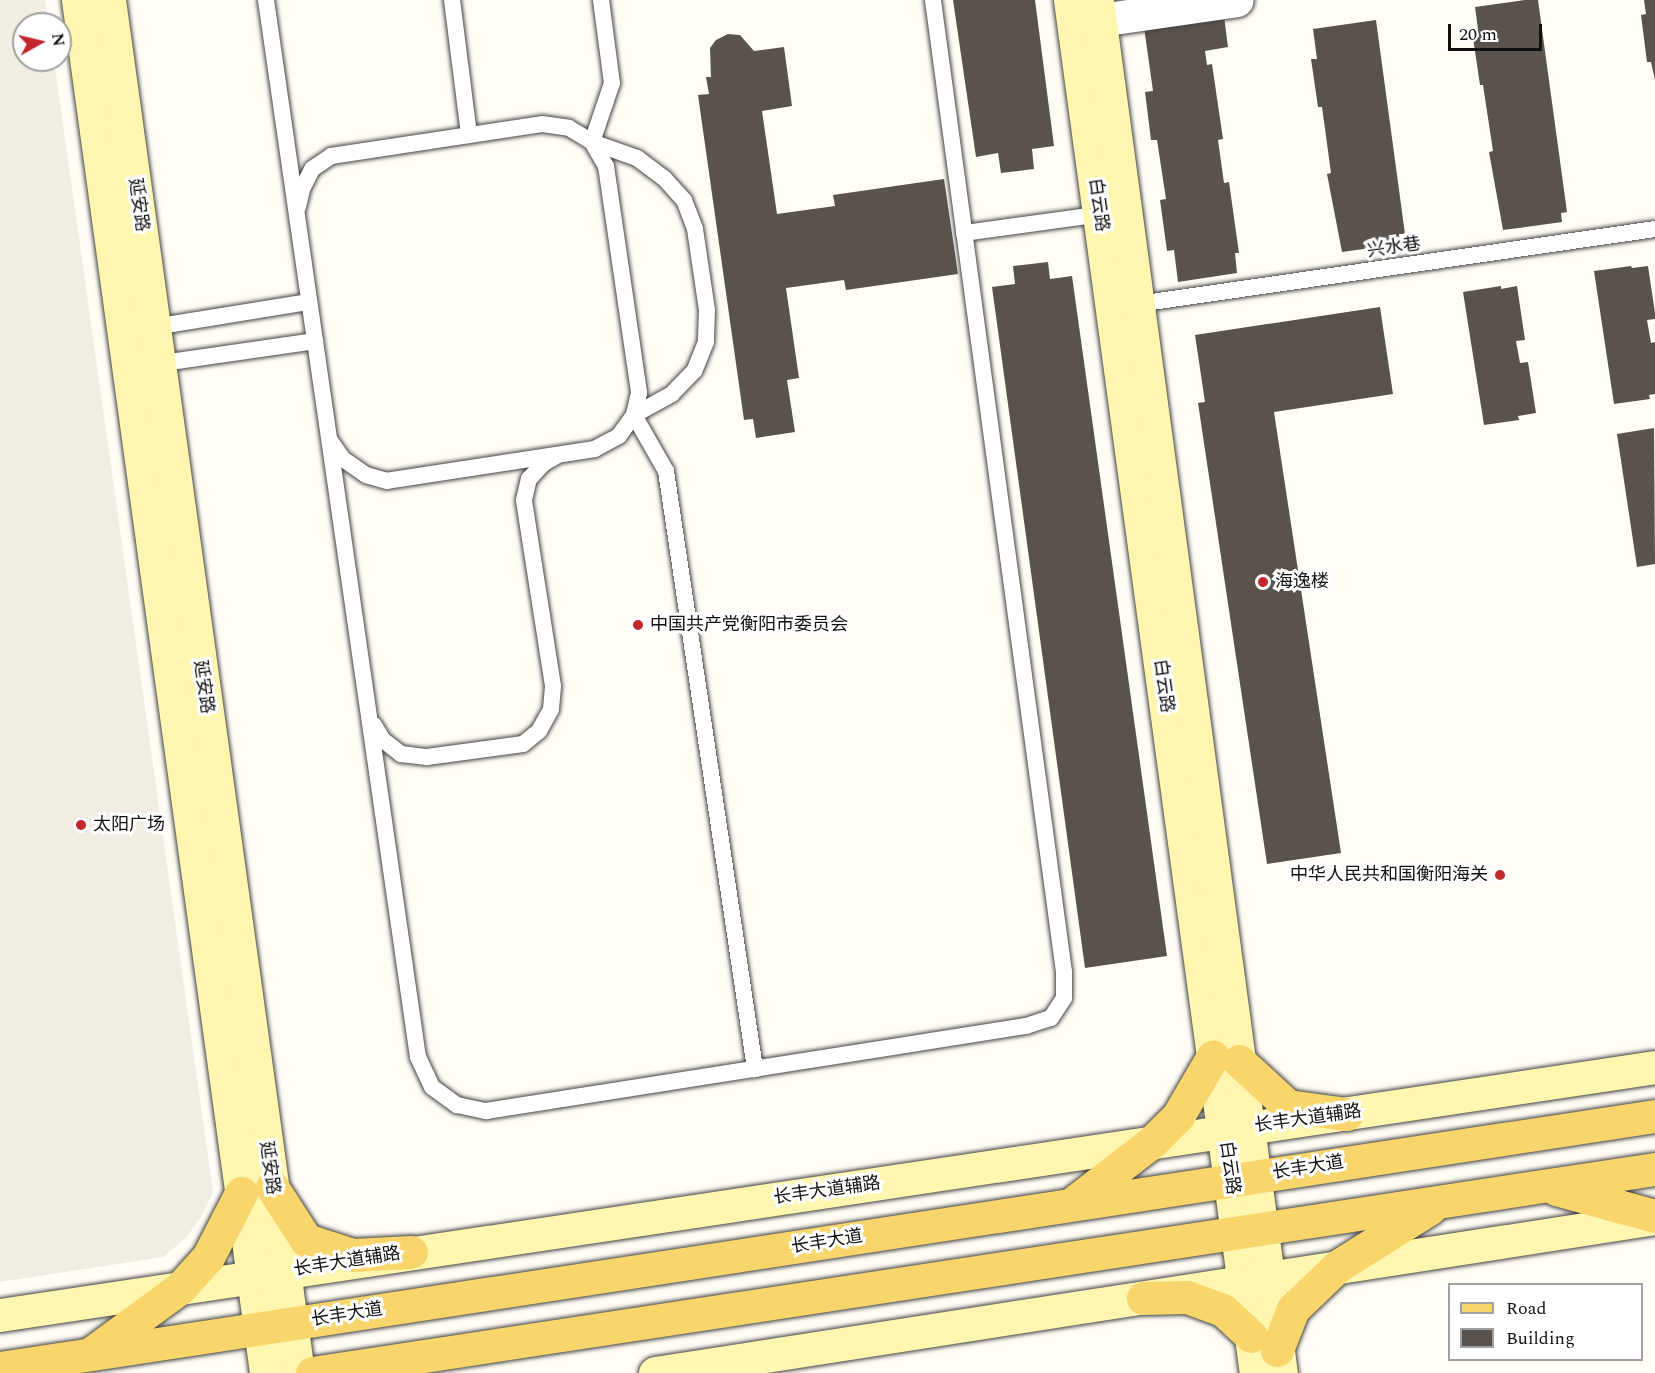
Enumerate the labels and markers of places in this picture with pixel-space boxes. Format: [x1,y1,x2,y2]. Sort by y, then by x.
place label: 海逸楼 [1275,571,1329,593]
marker: 海逸楼 [1256,575,1270,589]
place label: 中国共产党衡阳市委员会 [650,614,848,636]
marker: 中国共产党衡阳市委员会 [631,618,645,632]
place label: 太阳广场 [93,814,165,836]
marker: 太阳广场 [74,818,88,832]
place label: 中华人民共和国衡阳海关 [1290,864,1488,886]
marker: 中华人民共和国衡阳海关 [1493,868,1507,882]

